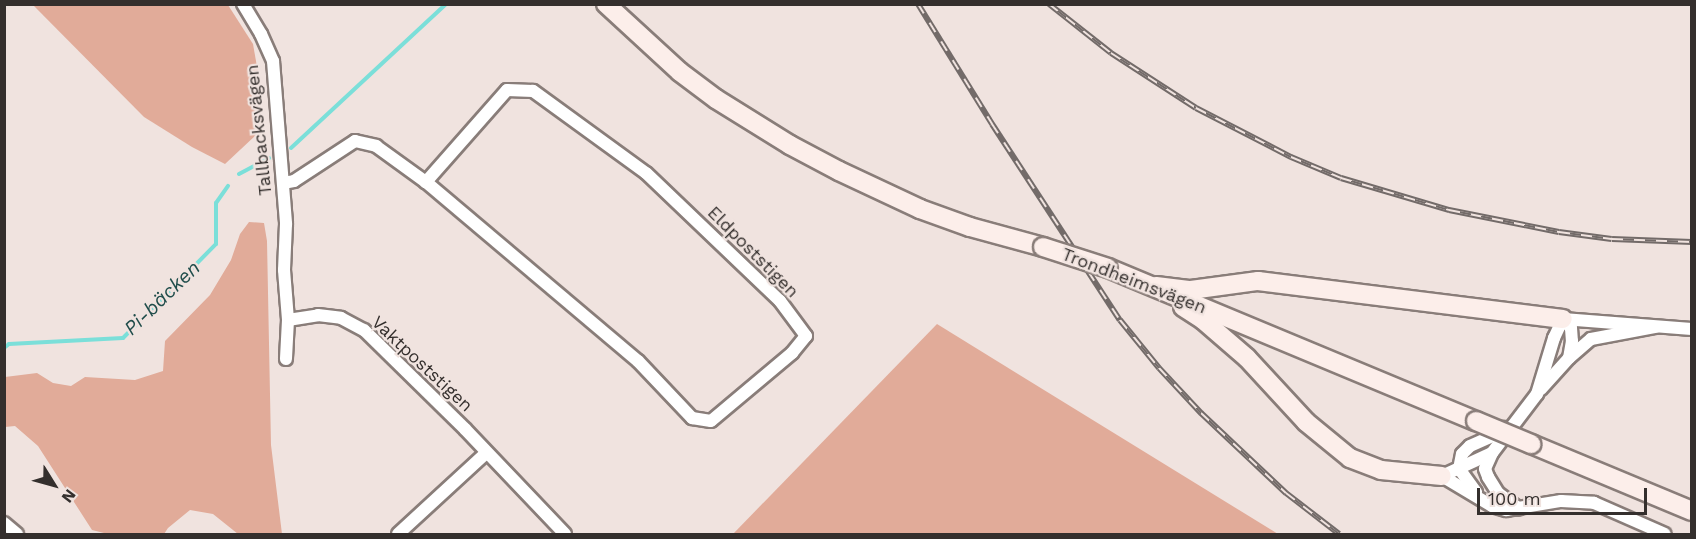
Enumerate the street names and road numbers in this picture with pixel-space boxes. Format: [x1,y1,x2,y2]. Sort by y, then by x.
street label: Tallbacksvägen [241,63,277,197]
street label: Eldpoststigen [703,202,803,302]
street label: Trondheimsvägen [1059,243,1209,319]
street label: Vaktpoststigen [367,312,477,416]

